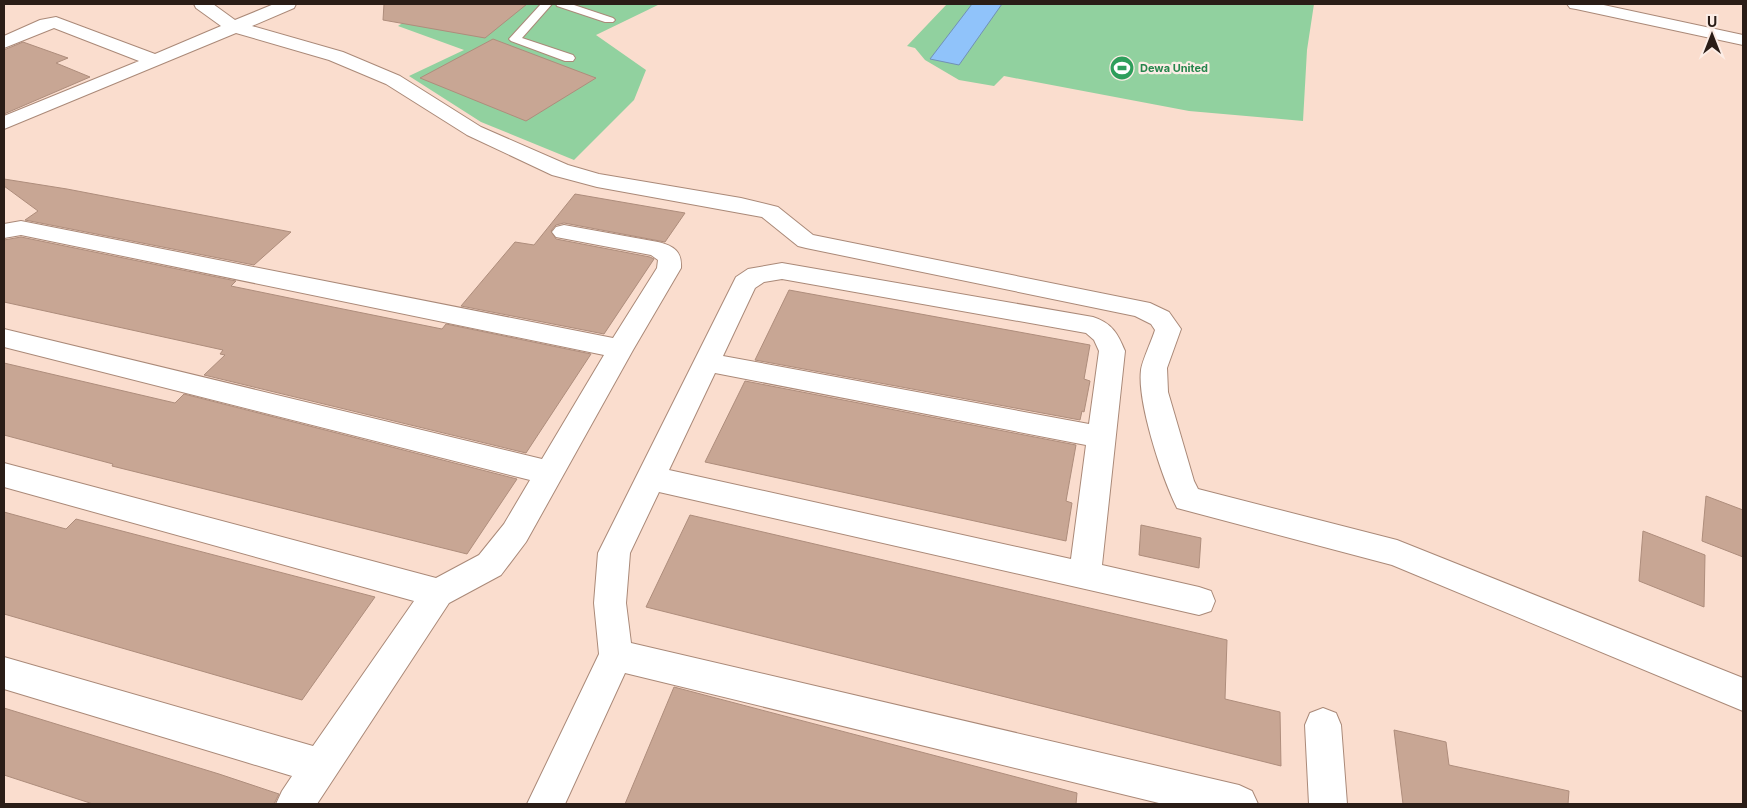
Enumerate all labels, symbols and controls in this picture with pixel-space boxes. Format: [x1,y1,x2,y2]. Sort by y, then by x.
north arrow [1687,10,1737,60]
text: U [1707,13,1717,30]
sports icon: Dewa United [1109,55,1135,81]
place label: Dewa United [1140,61,1208,75]

